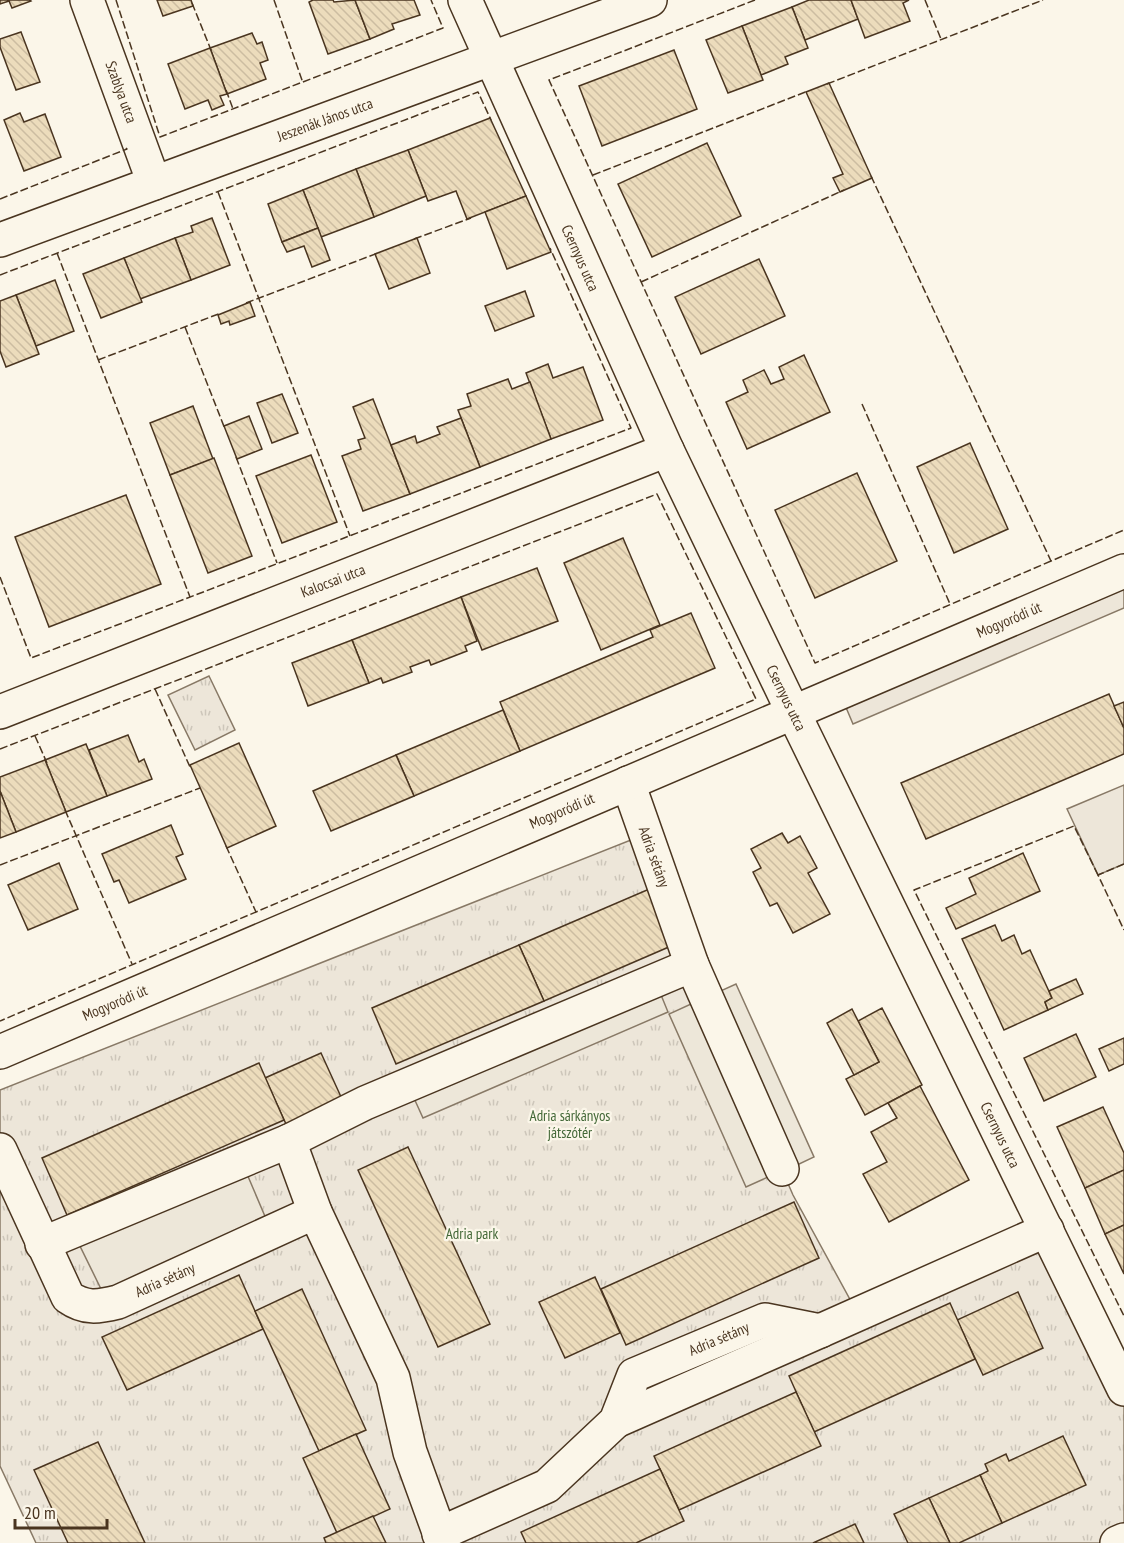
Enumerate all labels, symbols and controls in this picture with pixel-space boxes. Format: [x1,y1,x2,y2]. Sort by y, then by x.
street label: Szablya utca [102,58,141,125]
street label: Jeszenák János utca [274,93,375,146]
street label: Csernyus utca [557,222,604,294]
street label: Kalocsai utca [298,560,368,602]
street label: Mogyoródi út [973,597,1044,642]
street label: Csernyus utca [762,662,811,734]
street label: Mogyoródi út [526,788,597,833]
street label: Adria sétány [635,824,674,890]
street label: Mogyoródi út [79,980,150,1025]
street label: Csernyus utca [976,1099,1025,1171]
park label: Adria sárkányos játszótér [530,1106,610,1142]
park label: Adria park [446,1224,498,1243]
street label: Adria sétány [132,1258,198,1301]
street label: Adria sétány [686,1317,752,1360]
scale bar [15,1492,106,1530]
text: 20 m [24,1501,56,1524]

